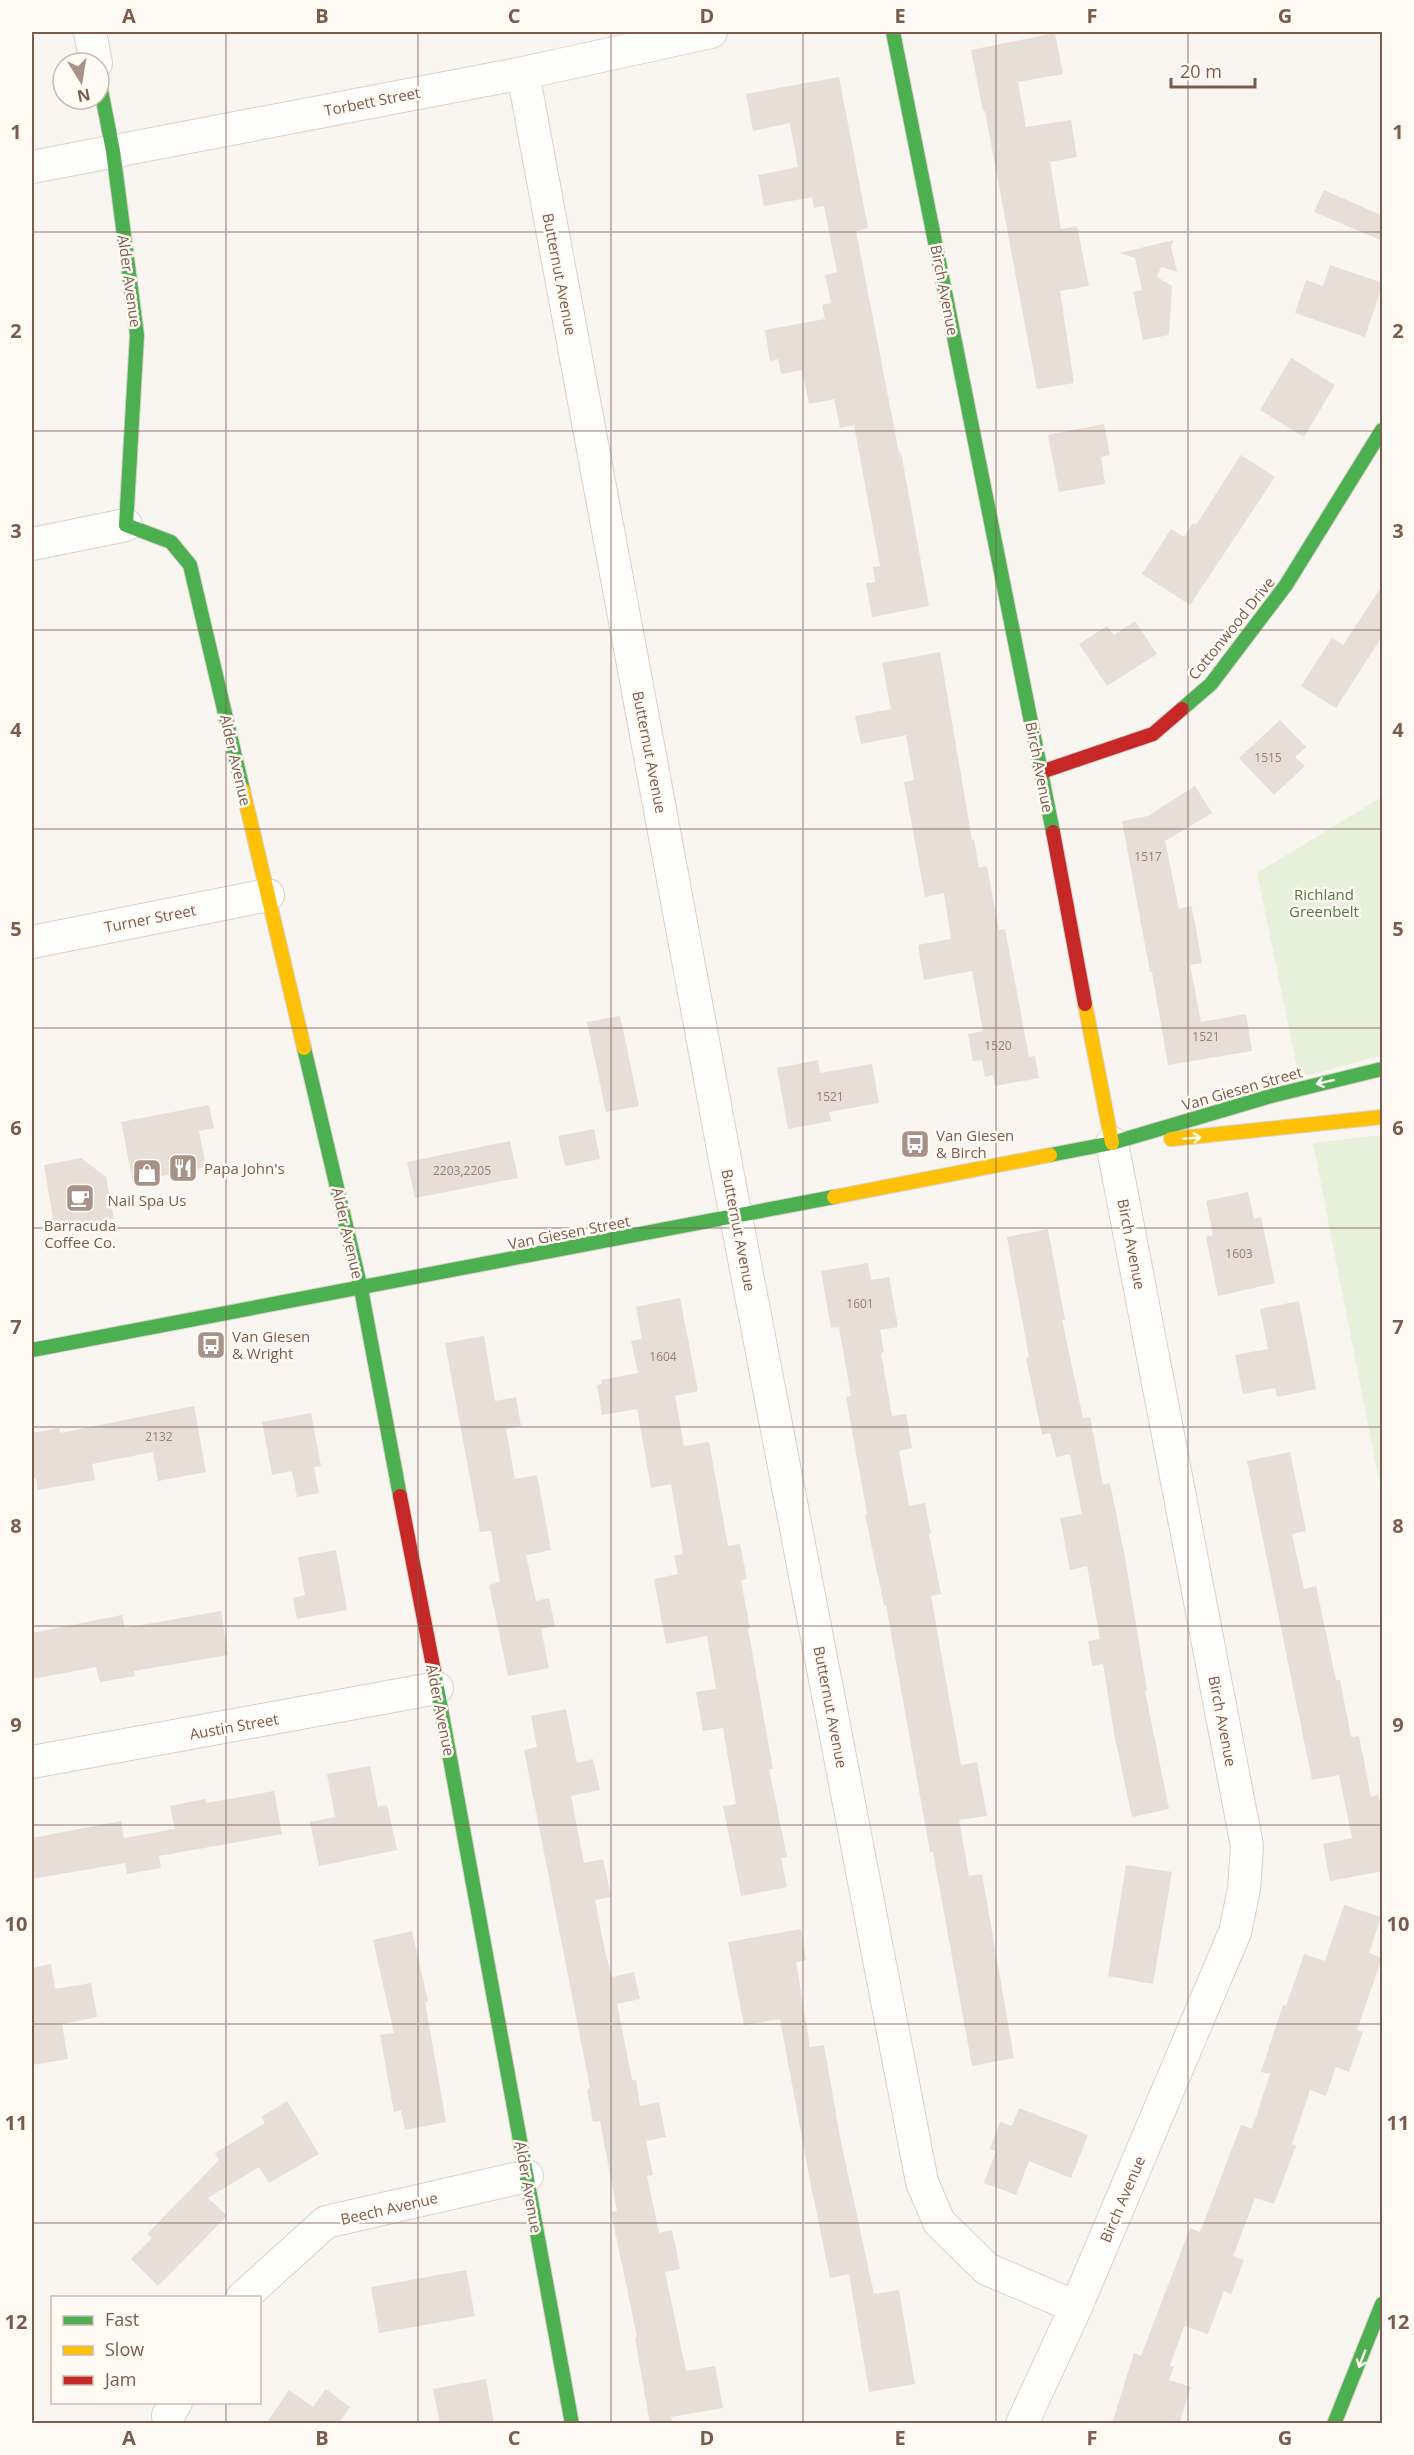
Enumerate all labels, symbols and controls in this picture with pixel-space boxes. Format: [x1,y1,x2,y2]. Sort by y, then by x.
text: A [122,2,136,29]
text: B [315,2,329,29]
text: C [508,2,521,29]
text: D [700,2,714,29]
text: E [894,2,906,29]
text: F [1087,2,1097,29]
text: G [1278,2,1292,29]
north arrow [51,51,111,111]
scale bar [1171,51,1255,89]
text: 20 m [1180,59,1222,83]
street label: Torbett Street [322,82,422,120]
text: N [75,84,92,108]
text: 1 [10,118,22,145]
text: 1 [1392,118,1404,145]
street label: Butternut Avenue [538,211,582,337]
street label: Alder Avenue [114,233,146,329]
street label: Birch Avenue [926,243,964,337]
text: 2 [10,317,22,344]
text: 2 [1392,317,1404,344]
text: 3 [10,517,22,544]
text: 3 [1392,517,1404,544]
street label: Cottonwood Drive [1183,572,1279,684]
street label: Butternut Avenue [628,689,672,815]
street label: Alder Avenue [216,712,256,808]
text: 4 [10,716,22,743]
text: 4 [1392,716,1404,743]
street label: Birch Avenue [1021,720,1059,814]
house number: 1515 [1254,749,1282,766]
house number: 1517 [1134,848,1162,865]
park label: Richland Greenbelt [1289,884,1359,921]
street label: Turner Street [102,899,198,937]
text: 5 [10,915,22,942]
text: 5 [1392,915,1404,942]
house number: 1521 [1192,1028,1220,1045]
house number: 1520 [984,1037,1012,1054]
street label: Van Giesen Street [1180,1061,1304,1115]
one-way arrow [1316,1077,1335,1089]
house number: 1521 [816,1088,844,1105]
text: 6 [10,1114,22,1141]
text: 6 [1392,1114,1404,1141]
place label: Van Giesen & Birch [936,1125,1014,1162]
bus stop icon: Van Giesen & Birch [899,1128,931,1160]
one-way arrow [1181,1132,1201,1143]
restaurant icon: Papa John's [167,1152,199,1184]
shop icon: Nail Spa Us [131,1157,163,1189]
place label: Papa John's [204,1158,285,1178]
house number: 2203,2205 [433,1162,491,1179]
street label: Butternut Avenue [717,1167,761,1293]
cafe icon: Barracuda Coffee Co. [64,1182,96,1214]
street label: Alder Avenue [328,1185,368,1281]
place label: Nail Spa Us [108,1190,186,1210]
street label: Birch Avenue [1113,1197,1151,1291]
street label: Van Giesen Street [506,1210,632,1254]
place label: Barracuda Coffee Co. [44,1215,116,1252]
house number: 1603 [1225,1245,1253,1262]
house number: 1601 [846,1295,874,1312]
text: 7 [10,1313,22,1340]
text: 7 [1392,1313,1404,1340]
place label: Van Giesen & Wright [232,1326,310,1363]
bus stop icon: Van Giesen & Wright [195,1329,227,1361]
house number: 1604 [649,1348,677,1365]
house number: 2132 [145,1428,173,1445]
text: 8 [10,1512,22,1539]
text: 8 [1392,1512,1404,1539]
street label: Butternut Avenue [809,1644,853,1770]
street label: Alder Avenue [422,1662,460,1758]
street label: Birch Avenue [1204,1674,1242,1768]
street label: Austin Street [188,1708,280,1744]
text: 9 [10,1711,22,1738]
text: 9 [1392,1711,1404,1738]
text: 10 [5,1910,27,1937]
text: 10 [1387,1910,1409,1937]
text: 11 [5,2109,27,2136]
text: 11 [1387,2109,1409,2136]
street label: Alder Avenue [511,2139,547,2235]
street label: Birch Avenue [1095,2153,1149,2245]
street label: Beech Avenue [338,2187,440,2229]
legend [51,2296,261,2404]
text: Fast [105,2307,139,2331]
text: 12 [5,2308,27,2335]
text: 12 [1387,2308,1409,2335]
text: Slow [105,2337,144,2361]
one-way arrow [1355,2349,1366,2367]
text: Jam [103,2367,137,2391]
text: A [122,2424,136,2451]
text: B [315,2424,329,2451]
text: C [508,2424,521,2451]
text: D [700,2424,714,2451]
text: E [894,2424,906,2451]
text: F [1087,2424,1097,2451]
text: G [1278,2424,1292,2451]

